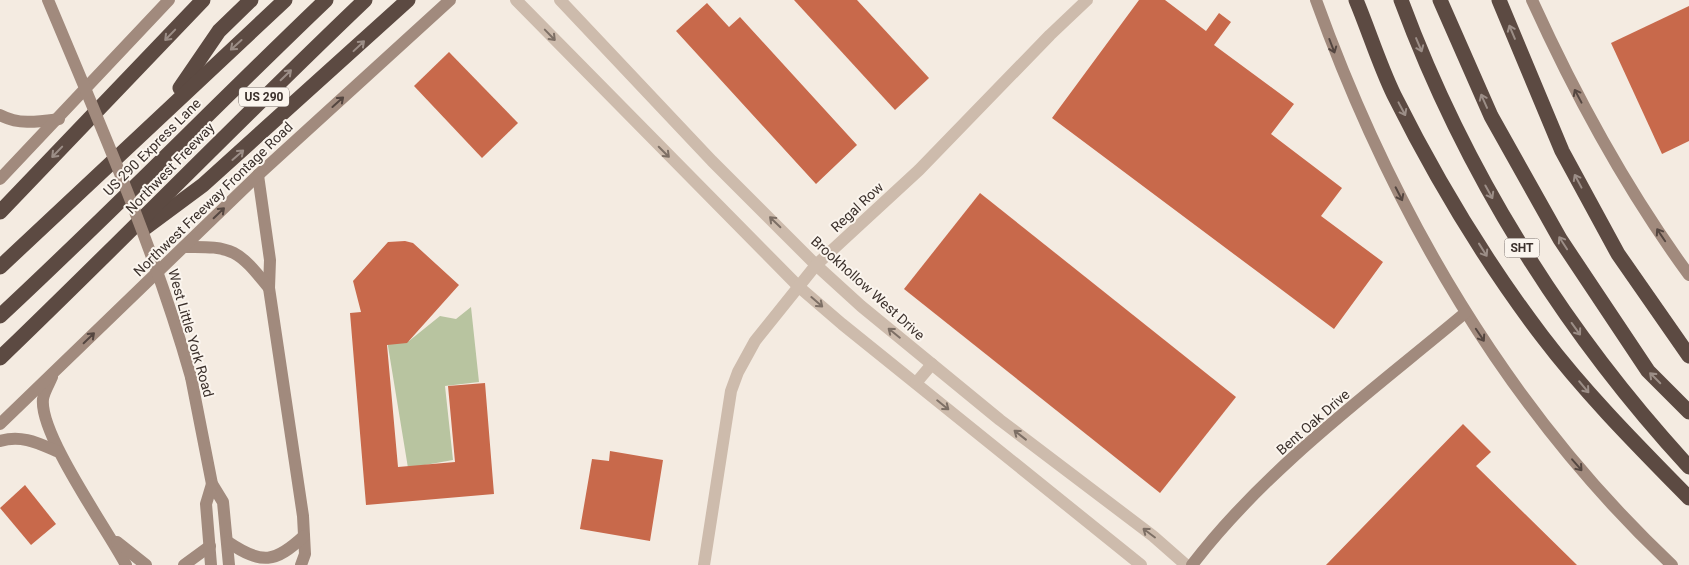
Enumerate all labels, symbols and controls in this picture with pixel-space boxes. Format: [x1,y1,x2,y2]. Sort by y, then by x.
one-way arrow [1507,25,1517,40]
one-way arrow [164,29,176,41]
one-way arrow [544,29,556,41]
one-way arrow [1414,37,1424,52]
one-way arrow [1328,38,1338,53]
one-way arrow [230,39,243,51]
one-way arrow [352,40,365,52]
one-way arrow [280,69,292,81]
road number: US 290 [239,88,289,106]
one-way arrow [1573,88,1583,103]
one-way arrow [1479,94,1488,109]
street label: US 290 Express Lane [100,95,204,199]
one-way arrow [332,96,345,108]
one-way arrow [1397,102,1407,117]
street label: Northwest Freeway [122,119,218,217]
street label: Northwest Freeway Frontage Road [130,119,296,279]
one-way arrow [657,145,669,157]
one-way arrow [51,146,63,159]
one-way arrow [232,149,245,161]
one-way arrow [1573,173,1583,188]
street label: Regal Row [828,178,887,235]
one-way arrow [1485,184,1495,198]
one-way arrow [1395,186,1404,201]
one-way arrow [213,207,225,219]
one-way arrow [769,216,781,228]
one-way arrow [1655,229,1665,243]
street label: Brookhollow West Drive [808,233,928,343]
one-way arrow [1558,237,1568,251]
road number: SHT [1504,238,1540,258]
one-way arrow [1478,243,1488,257]
street label: West Little York Road [165,267,217,399]
one-way arrow [811,296,824,308]
one-way arrow [1571,322,1581,336]
one-way arrow [888,327,901,338]
one-way arrow [1475,328,1485,342]
one-way arrow [83,332,95,344]
one-way arrow [1648,372,1661,384]
one-way arrow [1579,381,1590,394]
street label: Bent Oak Drive [1273,386,1353,458]
one-way arrow [936,399,949,410]
one-way arrow [1014,430,1027,441]
one-way arrow [1571,458,1582,471]
one-way arrow [1143,528,1156,539]

